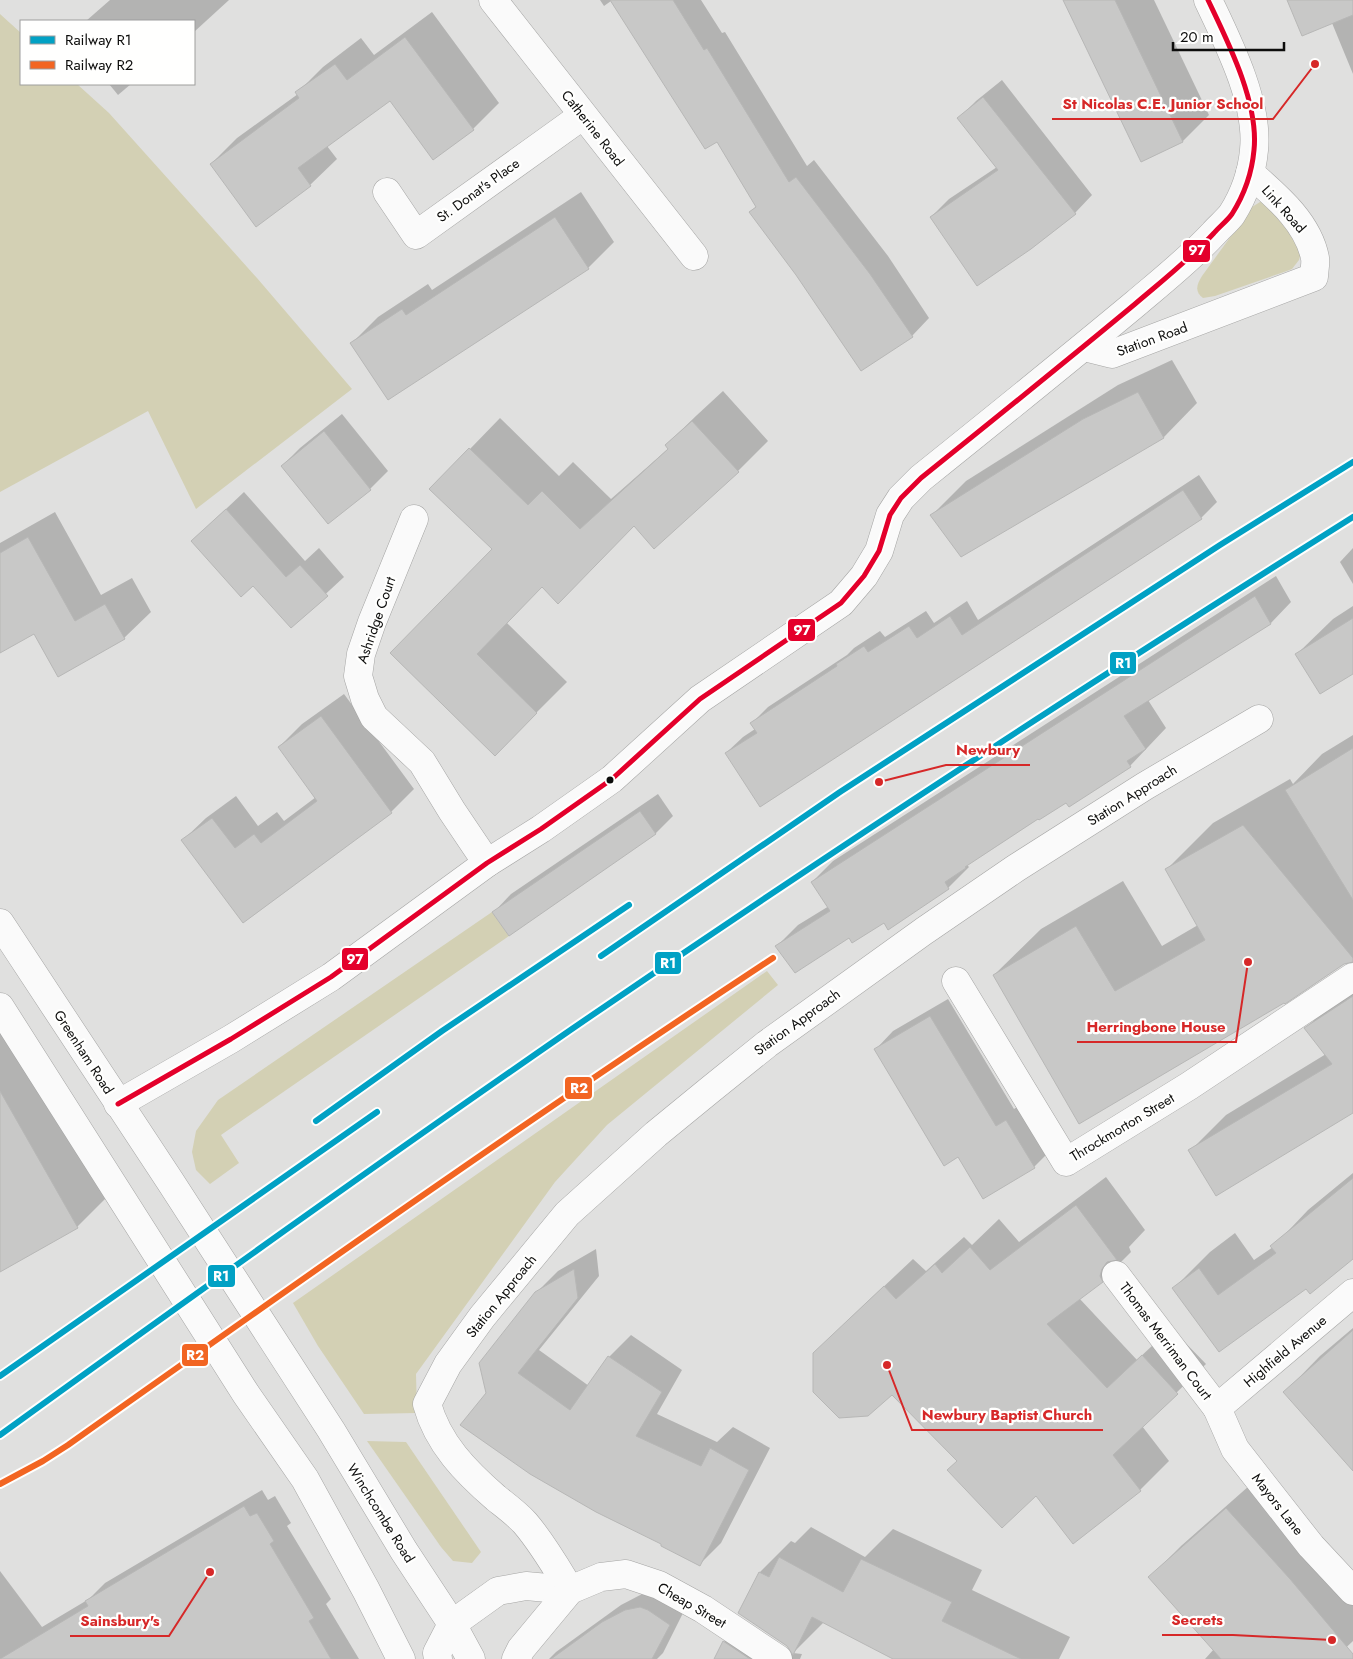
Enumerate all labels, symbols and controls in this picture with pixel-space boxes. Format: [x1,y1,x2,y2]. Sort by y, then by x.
legend [20,20,195,85]
scale bar [1173,20,1284,52]
text: 20 m [1180,26,1214,48]
text: Railway R1 [65,29,132,51]
text: Railway R2 [65,54,133,76]
street label: Catherine Road [557,86,629,170]
callout: St Nicolas C.E. Junior School [1052,89,1273,119]
text: St Nicolas C.E. Junior School [1063,93,1263,115]
street label: St. Donat's Place [432,153,524,227]
street label: Link Road [1257,181,1311,237]
line badge: 97 [1182,239,1211,263]
text: 97 [1188,240,1206,260]
street label: Station Road [1114,317,1190,361]
street label: Ashridge Court [352,573,400,666]
line badge: 97 [787,618,816,642]
text: 97 [793,620,811,640]
line badge: R1 [1109,651,1137,675]
text: R1 [1115,653,1131,673]
callout: Newbury [946,735,1030,765]
text: Newbury [956,739,1020,761]
street label: Station Approach [1083,759,1181,831]
unlabelled marker [605,775,615,785]
line badge: 97 [341,947,369,971]
text: 97 [346,949,364,969]
line badge: R1 [654,951,682,975]
text: R1 [660,953,676,973]
street label: Station Approach [750,984,844,1060]
street label: Greenham Road [49,1006,119,1098]
callout: Herringbone House [1077,1012,1236,1042]
text: Herringbone House [1086,1016,1226,1038]
line badge: R2 [564,1076,593,1100]
text: R2 [570,1078,588,1098]
street label: Throckmorton Street [1066,1088,1178,1166]
street label: Station Approach [461,1250,541,1342]
line badge: R1 [207,1264,236,1288]
text: R1 [213,1266,229,1286]
street label: Thomas Merriman Court [1115,1278,1217,1405]
street label: Highfield Avenue [1239,1310,1331,1392]
line badge: R2 [181,1343,209,1367]
text: R2 [186,1345,204,1365]
callout: Newbury Baptist Church [912,1400,1103,1430]
text: Newbury Baptist Church [922,1404,1092,1426]
street label: Winchcombe Road [342,1459,420,1567]
street label: Mayors Lane [1247,1469,1309,1539]
street label: Cheap Street [654,1577,731,1633]
callout: Secrets [1162,1605,1233,1635]
callout: Sainsbury's [70,1606,169,1636]
text: Secrets [1171,1609,1223,1631]
text: Sainsbury's [80,1610,160,1632]

